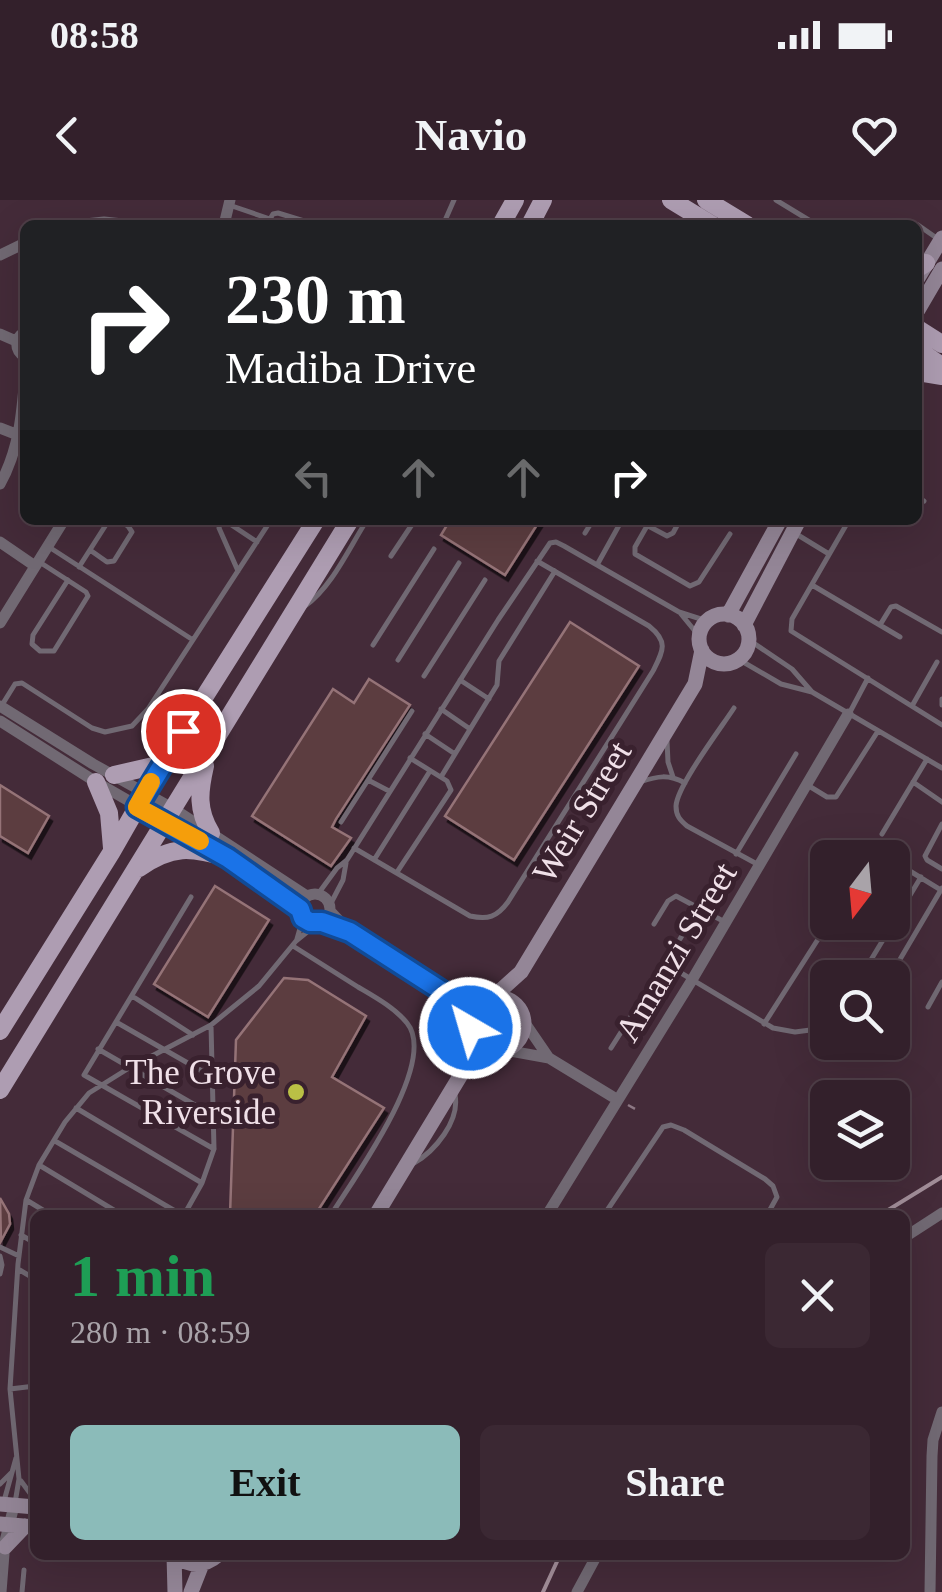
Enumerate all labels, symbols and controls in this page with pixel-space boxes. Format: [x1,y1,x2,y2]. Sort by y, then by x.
text: 08:58 [50,14,139,56]
icon: back [40,108,95,163]
icon: heart [847,108,902,163]
text: Navio [415,110,527,160]
icon: right [60,260,190,390]
text: 230 m [225,261,406,338]
text: Madiba Drive [225,343,476,393]
icon: left [286,450,341,505]
icon: ahead [391,450,446,505]
icon: ahead [496,450,551,505]
icon: right [601,450,656,505]
pin [141,689,226,774]
icon: arrive [156,704,211,759]
street label: Weir Street [525,734,639,890]
north arrow [810,840,910,940]
map controls [810,840,910,1180]
street label: Amanzi Street [607,855,745,1048]
button: search [810,960,910,1060]
position arrow [418,976,522,1080]
place label: The Grove Riverside [125,1053,276,1132]
button: layers [810,1080,910,1180]
marker: The Grove Riverside [285,1081,307,1103]
text: 1 min [70,1243,215,1309]
button: close [765,1243,870,1348]
text: 280 m · 08:59 [70,1314,250,1350]
button: Exit [70,1425,460,1540]
button: Share [480,1425,870,1540]

